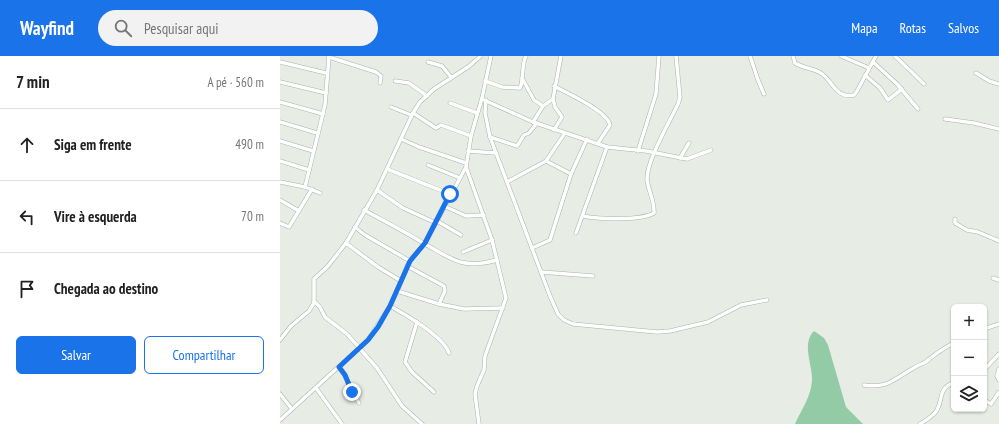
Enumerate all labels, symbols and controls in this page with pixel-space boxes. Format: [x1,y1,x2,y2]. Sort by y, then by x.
search box [98,10,378,46]
text: Wayfind [20,16,74,40]
icon: search [112,17,134,39]
text: Pesquisar aqui [144,19,218,38]
text: Mapa [851,19,878,37]
text: Rotas [900,19,926,37]
text: Salvos [948,19,979,37]
text: 7 min [16,71,50,93]
text: A pé · 560 m [207,74,264,91]
icon: ahead [16,134,38,156]
text: Siga em frente [54,135,132,154]
text: 490 m [235,136,264,153]
route start [441,185,459,203]
icon: left [16,206,38,228]
text: Vire à esquerda [54,207,137,226]
text: 70 m [241,208,264,225]
icon: arrive [16,278,38,300]
text: Chegada ao destino [54,279,158,298]
map controls [951,304,987,412]
button: + [951,304,987,340]
button: Salvar [16,336,136,374]
button: Compartilhar [144,336,264,374]
button: − [951,340,987,376]
button: layers [951,376,987,412]
route end [343,383,361,401]

